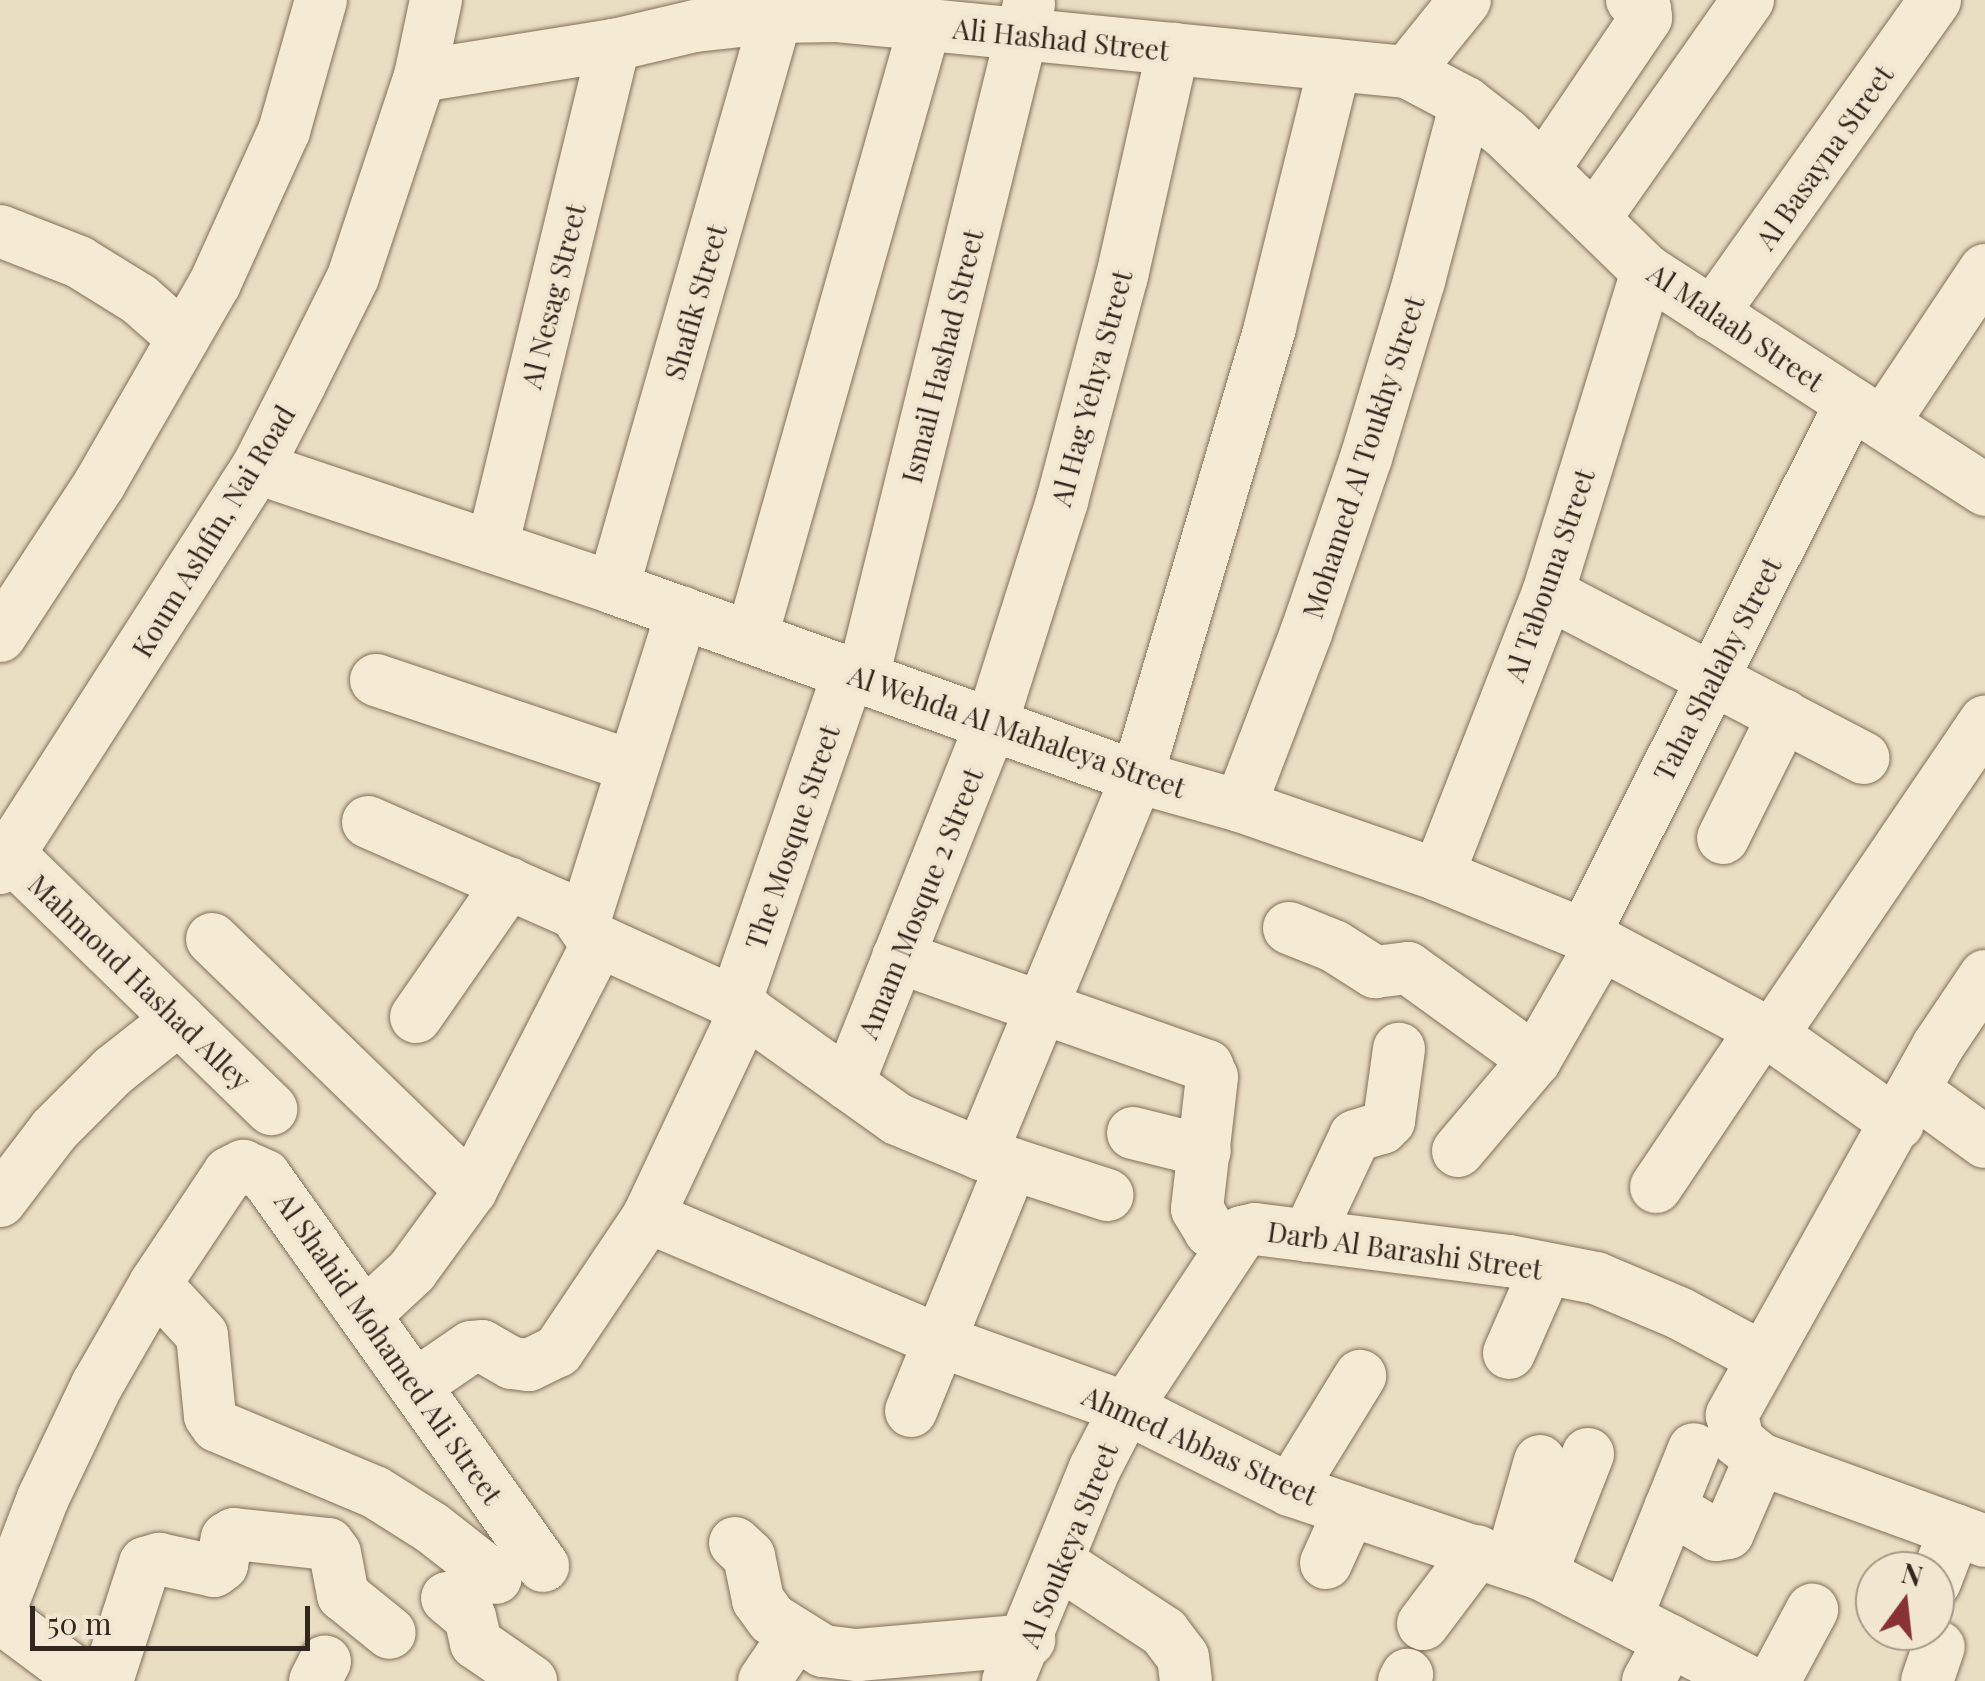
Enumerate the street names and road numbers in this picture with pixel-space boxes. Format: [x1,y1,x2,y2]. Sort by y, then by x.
street label: Ali Hashad Street [951,11,1171,67]
street label: Al Basayna Street [1748,58,1900,256]
street label: Al Nesag Street [514,200,592,392]
street label: Shafik Street [657,220,733,384]
street label: Ismail Hashad Street [894,226,990,486]
street label: Al Malaab Street [1642,256,1830,398]
street label: Al Hag Yehya Street [1043,266,1139,510]
street label: Mohamed Al Toukhy Street [1295,291,1431,623]
street label: Koum Ashfin, Nai Road [124,399,302,663]
street label: Al Tabouna Street [1497,464,1601,686]
street label: Taha Shalaby Street [1646,551,1788,787]
street label: Al Wehda Al Mahaleya Street [843,657,1191,805]
street label: The Mosque Street [738,720,846,954]
street label: Amam Mosque 2 Street [850,763,990,1043]
street label: Mahmoud Hashad Alley [22,867,258,1097]
street label: Al Shahid Mohamed Ali Street [268,1185,510,1511]
street label: Darb Al Barashi Street [1265,1214,1545,1286]
street label: Ahmed Abbas Street [1077,1378,1323,1512]
street label: Al Soukeya Street [1012,1438,1124,1652]

